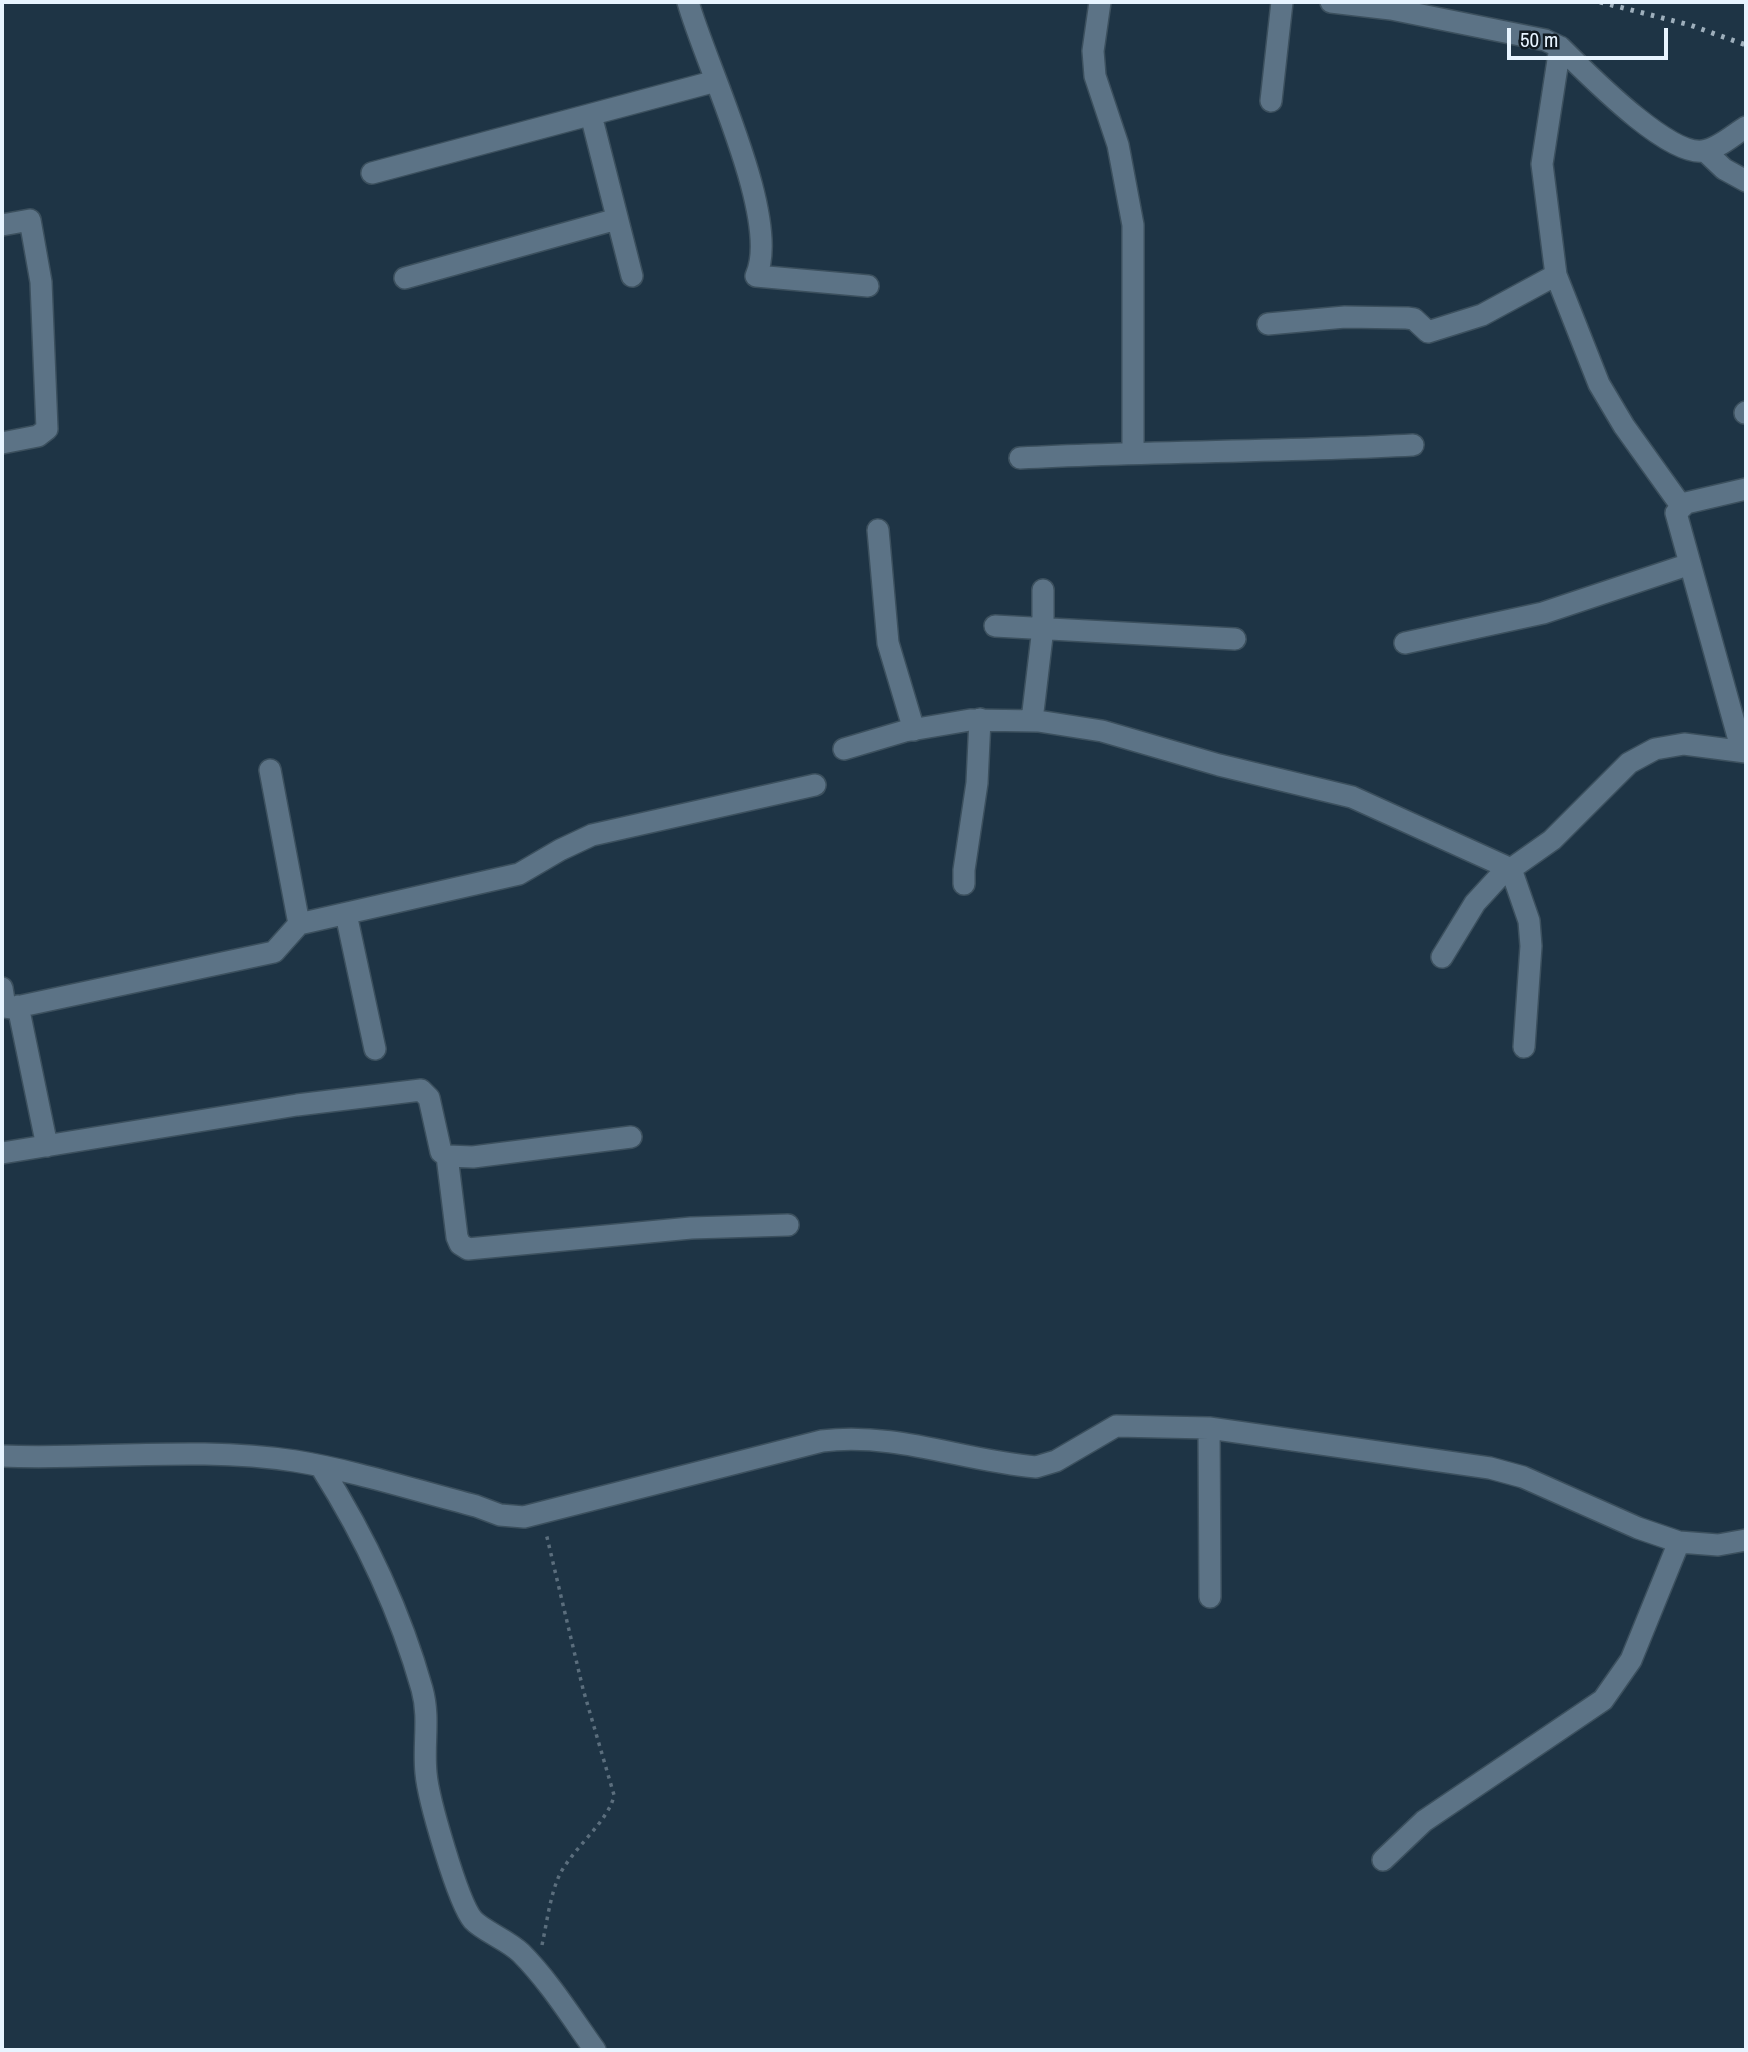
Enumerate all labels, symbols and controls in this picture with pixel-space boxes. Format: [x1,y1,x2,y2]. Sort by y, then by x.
scale bar [1510,14,1671,58]
text: 50 m [1520,25,1558,54]

